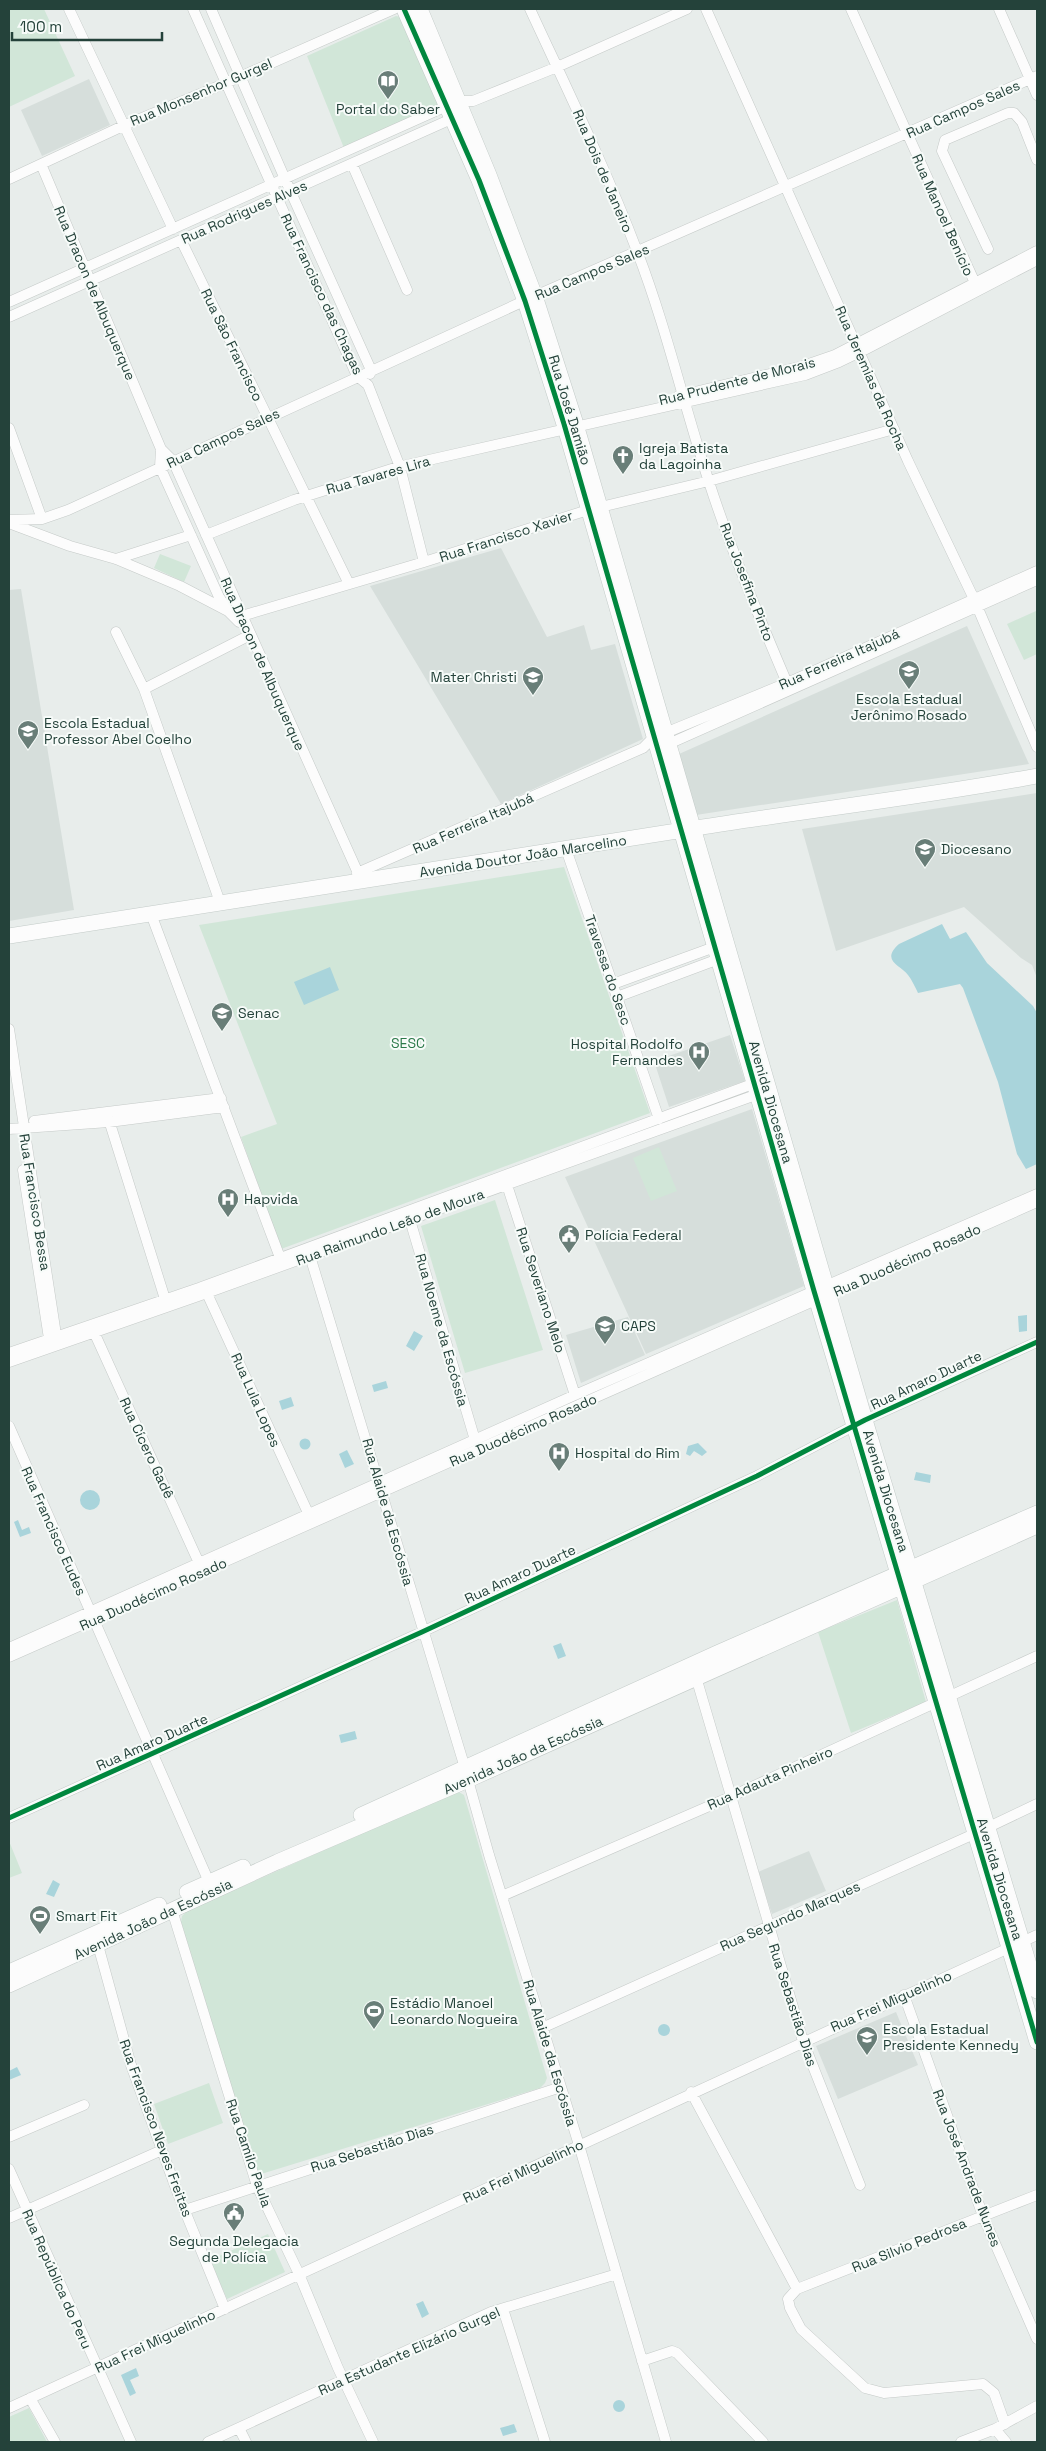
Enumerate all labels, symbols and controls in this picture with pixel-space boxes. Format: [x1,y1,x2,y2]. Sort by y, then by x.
scale bar [12,10,162,42]
text: 100 m [20,17,62,36]
street label: Rua Monsenhor Gurgel [127,54,275,130]
library icon: Portal do Saber [376,69,400,100]
street label: Rua Campos Sales [903,76,1023,142]
place label: Portal do Saber [336,100,440,118]
street label: Rua Dois de Janeiro [569,107,637,235]
street label: Rua Manoel Benício [908,151,978,279]
street label: Rua Rodrigues Alves [178,176,310,248]
street label: Rua Dracon de Albuquerque [50,203,140,383]
street label: Rua Francisco das Chagas [277,210,367,378]
street label: Rua Campos Sales [532,240,652,304]
street label: Rua São Francisco [197,286,267,404]
street label: Rua Jeremias da Rocha [831,303,911,453]
street label: Rua José Damião [545,353,595,467]
street label: Rua Prudente de Morais [657,353,817,409]
street label: Rua Campos Sales [164,404,282,472]
place label: Igreja Batista da Lagoinha [639,439,728,473]
church icon: Igreja Batista da Lagoinha [611,444,635,475]
street label: Rua Tavares Lira [324,452,432,498]
street label: Rua Francisco Xavier [437,506,575,566]
street label: Rua Josefina Pinto [716,520,778,644]
street label: Rua Dracon de Albuquerque [217,575,309,753]
street label: Rua Ferreira Itajubá [776,624,902,694]
school or university icon: Escola Estadual Jerônimo Rosado [897,659,921,690]
school or university icon: Mater Christi [521,665,545,696]
place label: Mater Christi [431,668,517,686]
place label: Escola Estadual Jerônimo Rosado [851,690,967,724]
place label: Escola Estadual Professor Abel Coelho [44,714,192,748]
school or university icon: Escola Estadual Professor Abel Coelho [16,719,40,750]
street label: Rua Ferreira Itajubá [410,788,536,858]
street label: Avenida Doutor João Marcelino [418,831,628,881]
school or university icon: Diocesano [913,837,937,868]
place label: Diocesano [941,840,1012,858]
street label: Travessa do Sesc [581,912,635,1028]
school or university icon: Senac [210,1001,234,1032]
place label: Senac [238,1004,280,1022]
park label: SESC [391,1034,425,1052]
place label: Hospital Rodolfo Fernandes [571,1035,683,1069]
street label: Avenida Diocesana [745,1039,797,1165]
hospital icon: Hospital Rodolfo Fernandes [687,1040,711,1071]
street label: Rua Francisco Bessa [15,1132,55,1272]
street label: Rua Raimundo Leão de Moura [293,1185,487,1269]
hospital icon: Hapvida [216,1187,240,1218]
place label: Hapvida [244,1190,298,1208]
street label: Rua Duodécimo Rosado [831,1219,983,1301]
public building icon: Polícia Federal [557,1223,581,1254]
street label: Rua Severiano Melo [512,1225,570,1355]
place label: Polícia Federal [585,1226,682,1244]
street label: Rua Noeme da Escóssia [412,1251,472,1409]
school or university icon: CAPS [593,1314,617,1345]
place label: CAPS [621,1317,656,1335]
street label: Rua Amaro Duarte [867,1346,985,1414]
street label: Rua Lula Lopes [227,1350,285,1450]
street label: Rua Duodécimo Rosado [447,1389,599,1471]
street label: Rua Cícero Gadê [116,1394,178,1502]
street label: Avenida Diocesana [859,1428,913,1554]
street label: Rua Alaide da Escóssia [358,1436,418,1588]
hospital icon: Hospital do Rim [547,1441,571,1472]
place label: Hospital do Rim [575,1444,680,1462]
street label: Rua Francisco Eudes [17,1464,91,1598]
street label: Rua Amaro Duarte [461,1540,579,1608]
street label: Rua Duodécimo Rosado [77,1553,229,1635]
street label: Rua Amaro Duarte [93,1709,211,1775]
street label: Avenida João da Escóssia [440,1712,606,1798]
street label: Rua Adauta Pinheiro [704,1742,836,1814]
street label: Avenida Diocesana [973,1816,1027,1942]
street label: Avenida João da Escóssia [71,1874,235,1964]
street label: Rua Segundo Marques [717,1877,863,1955]
sports icon: Smart Fit [28,1904,52,1935]
place label: Smart Fit [56,1907,117,1925]
street label: Rua Sebastião Dias [765,1941,821,2069]
street label: Rua Frei Miguelinho [827,1966,955,2036]
street label: Rua Alaide da Escóssia [519,1977,581,2129]
place label: Estádio Manoel Leonardo Nogueira [390,1994,518,2028]
sports icon: Estádio Manoel Leonardo Nogueira [362,1999,386,2030]
place label: Escola Estadual Presidente Kennedy [883,2020,1019,2054]
school or university icon: Escola Estadual Presidente Kennedy [855,2025,879,2056]
street label: Rua Francisco Neves Freitas [115,2037,197,2219]
street label: Rua José Andrade Nunes [929,2087,1005,2249]
street label: Rua Camilo Paula [222,2096,276,2210]
street label: Rua Sebastião Dias [308,2120,436,2176]
street label: Rua Frei Miguelinho [460,2135,586,2207]
public building icon: Segunda Delegacia de Polícia [222,2201,246,2232]
street label: Rua República do Peru [18,2206,96,2352]
street label: Rua Silvio Pedrosa [849,2214,969,2276]
place label: Segunda Delegacia de Polícia [169,2232,299,2266]
street label: Rua Estudante Elizário Gurgel [315,2303,503,2399]
street label: Rua Frei Miguelinho [92,2305,218,2377]

